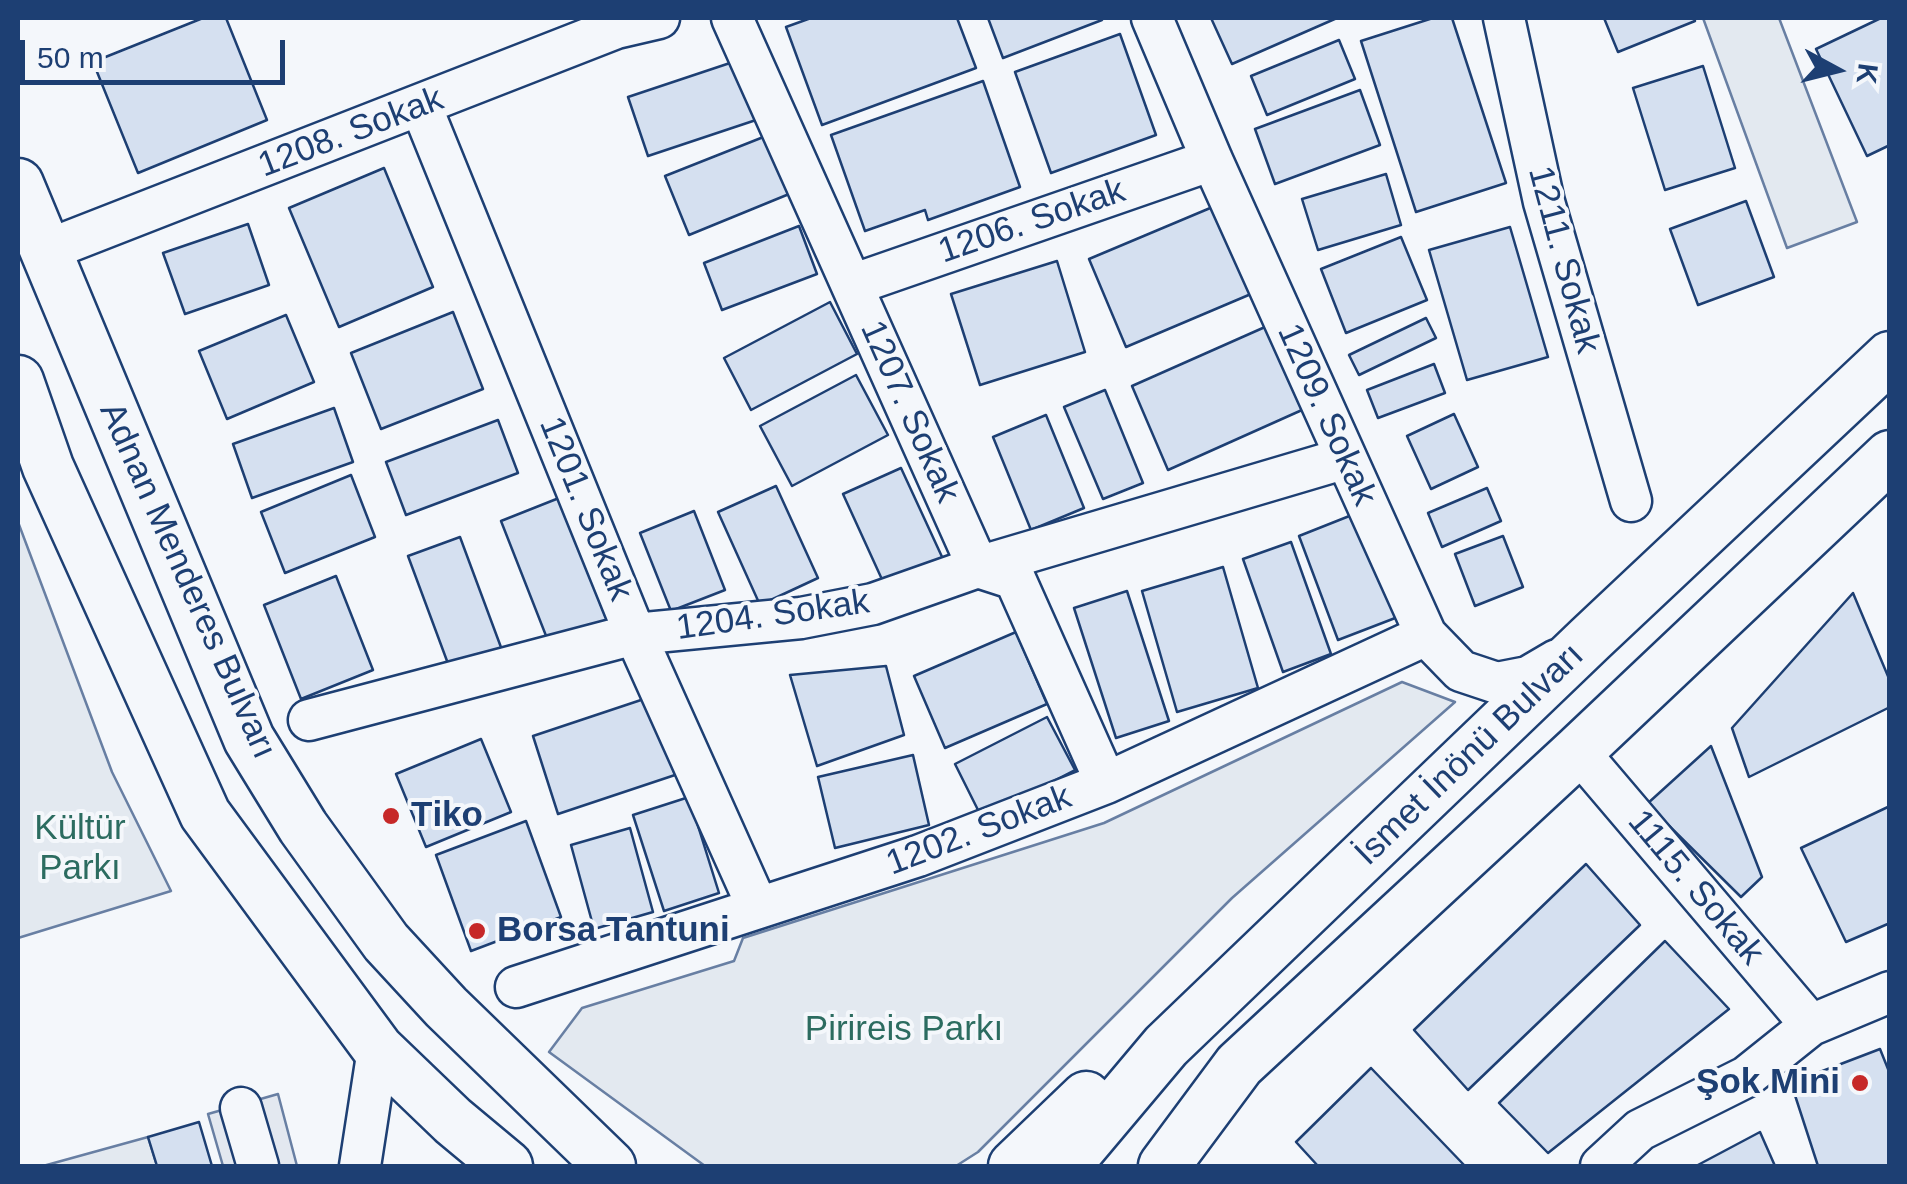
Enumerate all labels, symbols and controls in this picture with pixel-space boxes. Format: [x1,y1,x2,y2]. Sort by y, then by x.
scale bar [25,20,290,82]
north arrow [1787,20,1887,120]
text: 50 m [37,41,104,74]
text: K [1851,62,1884,86]
street label: 1208. Sokak [253,79,449,187]
street label: 1211. Sokak [1518,162,1608,358]
street label: 1206. Sokak [933,170,1131,274]
street label: 1207. Sokak [850,315,968,509]
street label: 1209. Sokak [1267,318,1385,512]
street label: Adnan Menderes Bulvarı [89,396,285,766]
street label: 1201. Sokak [529,411,641,607]
street label: 1204. Sokak [674,582,872,650]
street label: İsmet İnönü Bulvarı [1347,635,1593,875]
street label: 1202. Sokak [881,777,1077,885]
place label: Тiko [411,795,483,837]
street label: 1115. Sokak [1618,802,1772,974]
marker: Тiko [380,805,402,827]
park label: Kültür Parkı [34,808,126,890]
place label: Borsa Tantuni [497,910,730,952]
marker: Borsa Tantuni [466,920,488,942]
park label: Pirireis Parkı [805,1009,1003,1051]
place label: Şok Mini [1696,1062,1840,1104]
marker: Şok Mini [1849,1072,1871,1094]

